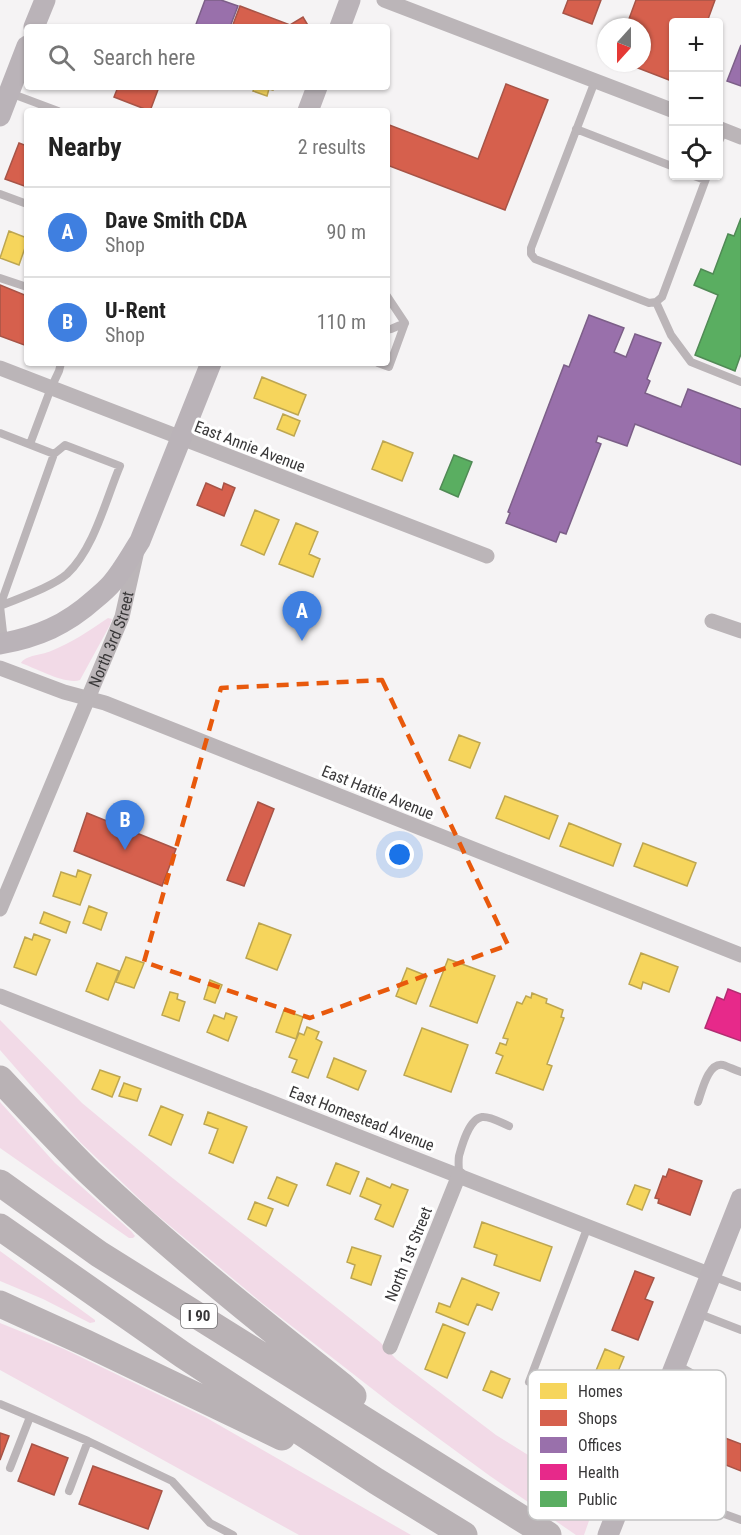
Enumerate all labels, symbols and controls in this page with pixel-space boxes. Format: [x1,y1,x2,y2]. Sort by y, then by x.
north arrow [597,18,651,72]
map controls [669,18,723,180]
button: + [669,18,723,72]
search box [24,24,390,90]
icon: search [45,41,78,74]
text: Search here [93,45,195,70]
button: − [669,72,723,126]
button: locate [669,126,723,180]
text: Nearby [48,132,122,162]
text: 2 results [298,135,366,159]
text: Dave Smith CDA [105,208,247,233]
text: A [62,220,73,244]
text: 90 m [327,220,366,244]
text: Shop [105,233,145,257]
text: U-Rent [105,298,166,323]
text: B [62,310,73,334]
text: 110 m [317,310,366,334]
text: Shop [105,323,145,347]
street label: East Annie Avenue [192,417,308,476]
street label: North 3rd Street [85,589,138,690]
pin: A [282,592,322,641]
street label: East Hattie Avenue [319,761,437,824]
pin: B [106,800,144,850]
your location [385,840,414,869]
street label: East Homestead Avenue [287,1082,437,1155]
street label: North 1st Street [381,1204,436,1304]
road number: I 90 [181,1304,217,1328]
legend [528,1370,726,1520]
text: Homes [578,1382,623,1401]
text: Shops [578,1409,617,1428]
text: Offices [578,1436,622,1455]
text: Health [578,1463,619,1482]
text: Public [578,1490,617,1509]

